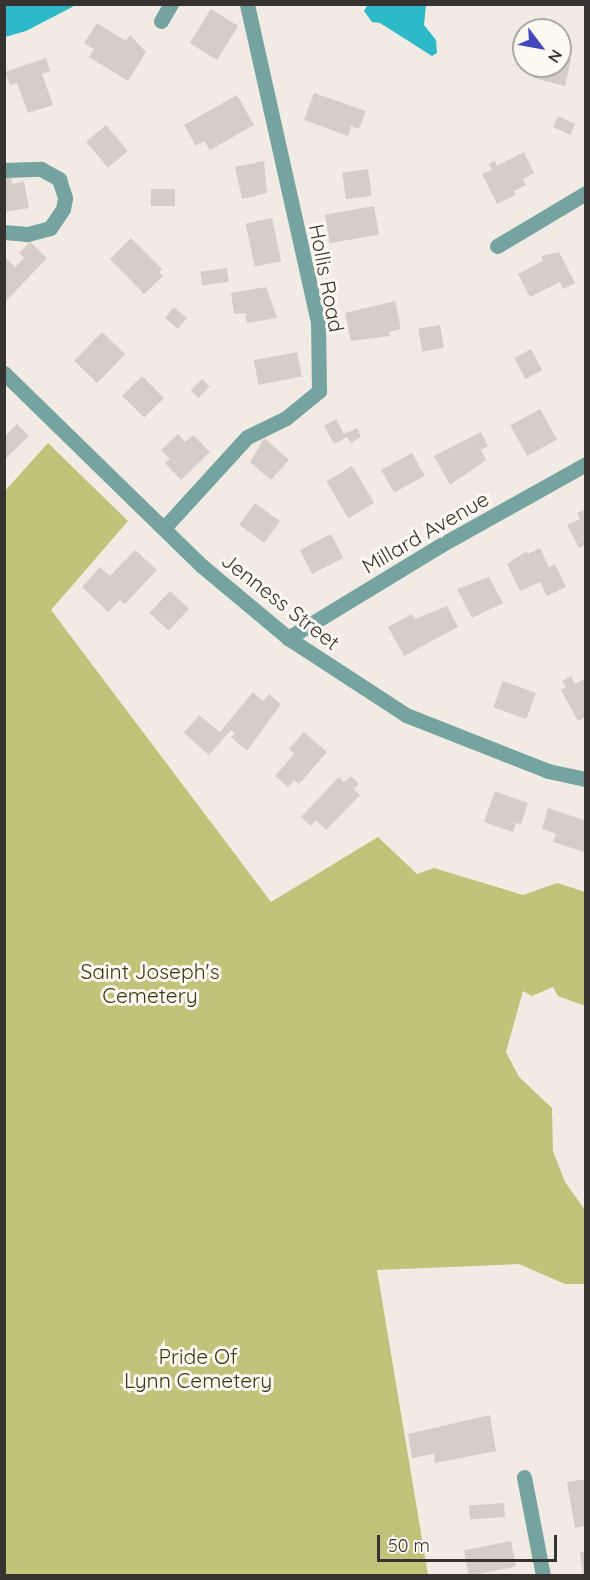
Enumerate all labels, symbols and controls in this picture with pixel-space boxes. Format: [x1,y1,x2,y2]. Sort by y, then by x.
north arrow [512,18,572,78]
text: N [544,46,567,67]
street label: Hollis Road [304,222,350,334]
street label: Millard Avenue [357,486,493,578]
street label: Jenness Street [217,547,345,655]
park label: Saint Joseph's Cemetery [81,958,219,1008]
park label: Pride Of Lynn Cemetery [124,1343,272,1393]
scale bar [380,1523,560,1561]
text: 50 m [388,1534,430,1557]

